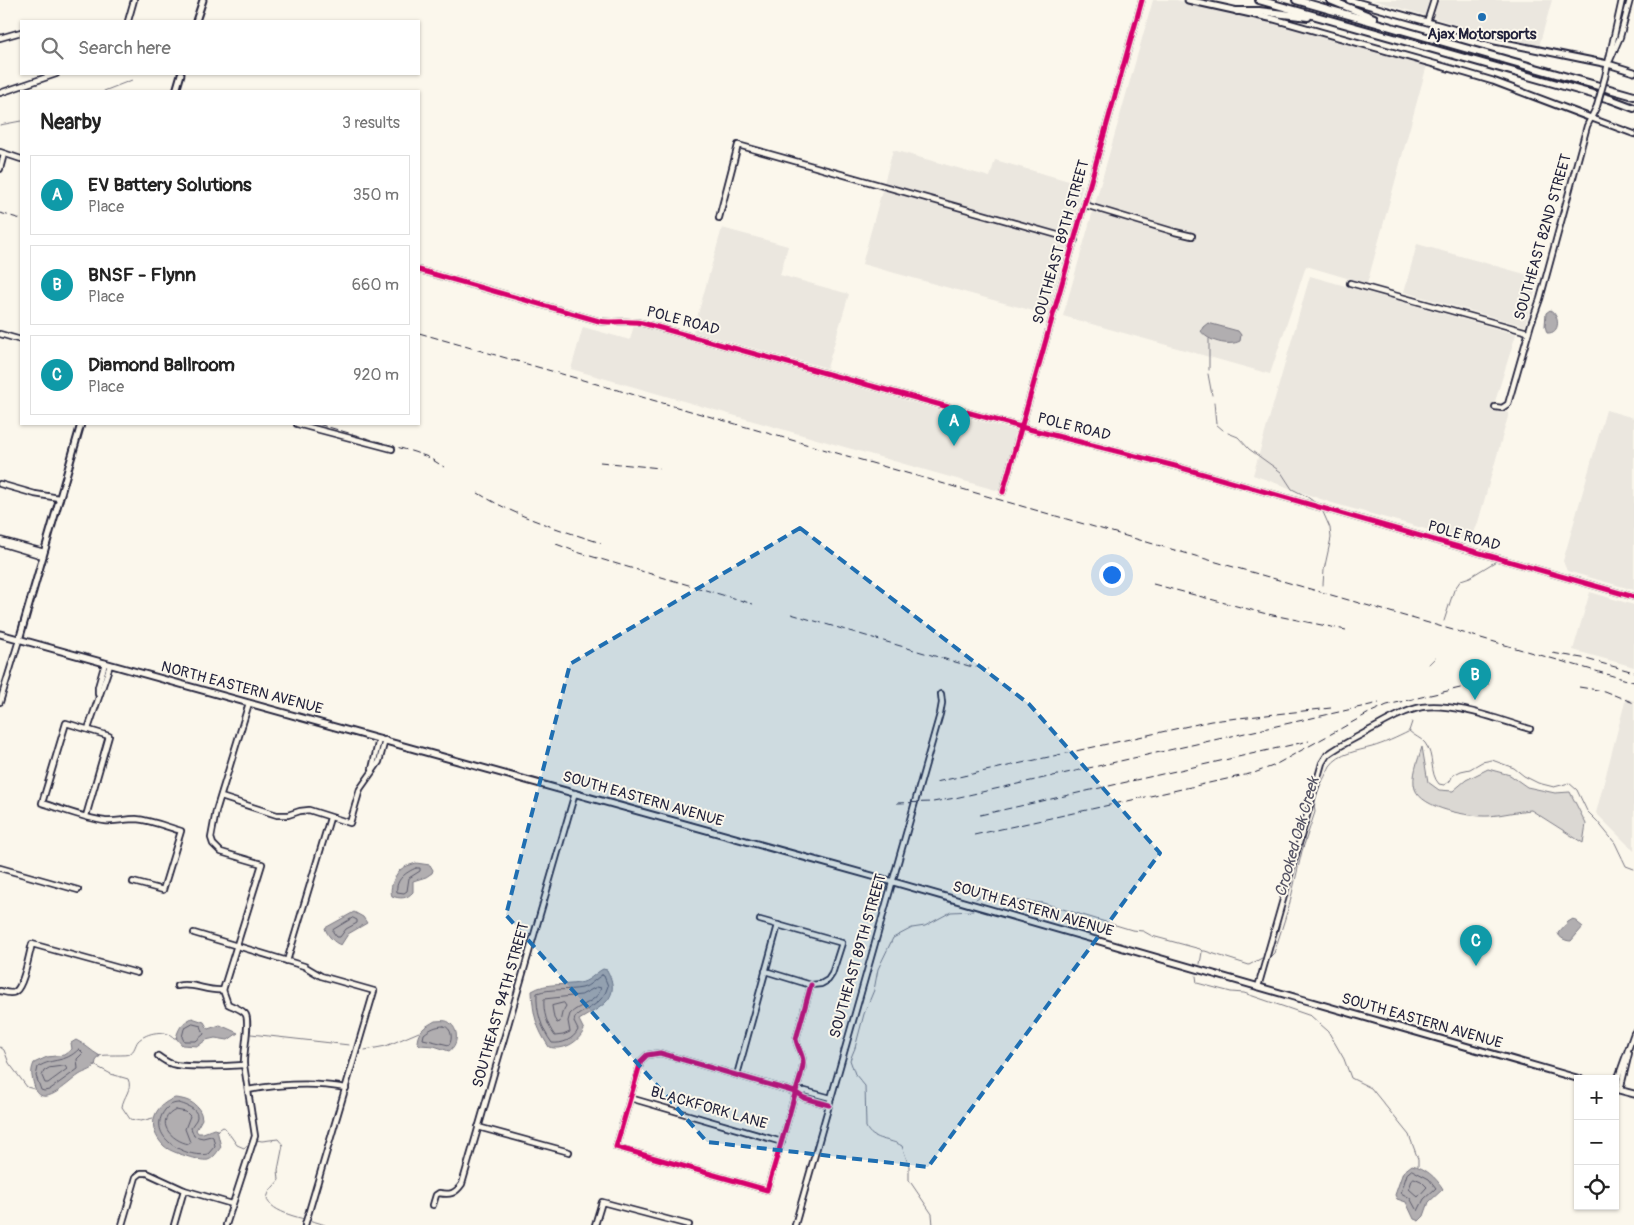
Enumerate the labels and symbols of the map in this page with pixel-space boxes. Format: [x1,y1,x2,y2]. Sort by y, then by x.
marker: Ajax Motorsports [1476,11,1488,23]
place label: Ajax Motorsports [1427,25,1537,44]
street label: SOUTHEAST 82ND STREET [1510,152,1576,322]
street label: SOUTHEAST 89TH STREET [1028,158,1094,326]
street label: POLE ROAD [644,302,722,340]
pin: A [938,405,970,446]
street label: POLE ROAD [1035,409,1113,445]
street label: POLE ROAD [1425,517,1503,555]
your location [1099,562,1125,588]
street label: NORTH EASTERN AVENUE [159,657,325,719]
pin: B [1459,659,1491,700]
street label: SOUTH EASTERN AVENUE [560,767,726,831]
water label: Crooked Oak Creek [1270,773,1324,899]
street label: SOUTHEAST 89TH STREET [825,872,891,1040]
street label: SOUTH EASTERN AVENUE [950,877,1116,941]
street label: SOUTHEAST 94TH STREET [468,920,534,1090]
pin: C [1460,925,1492,966]
street label: SOUTH EASTERN AVENUE [1339,989,1505,1053]
street label: BLACKFORK LANE [648,1082,770,1134]

